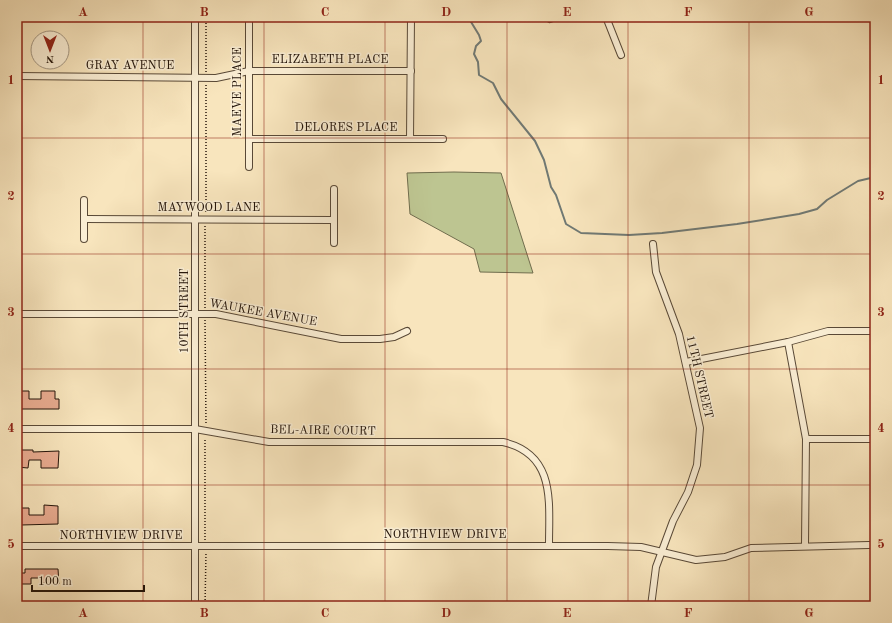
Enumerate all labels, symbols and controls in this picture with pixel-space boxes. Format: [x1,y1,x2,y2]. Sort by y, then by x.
text: A [78,6,88,19]
text: B [199,6,209,19]
text: C [321,6,329,19]
text: D [441,6,451,19]
text: E [563,6,572,19]
text: F [684,6,693,19]
text: G [804,6,814,19]
north arrow [30,30,70,70]
street label: MAEVE PLACE [232,47,244,137]
text: N [45,53,54,64]
street label: ELIZABETH PLACE [271,54,389,66]
street label: GRAY AVENUE [86,60,174,72]
text: 1 [7,74,15,87]
text: 1 [877,74,885,87]
street label: DELORES PLACE [295,122,397,134]
text: 2 [7,190,15,203]
text: 2 [877,190,885,203]
street label: MAYWOOD LANE [158,202,260,214]
street label: 10TH STREET [179,268,191,354]
street label: WAUKEE AVENUE [208,298,318,328]
text: 3 [7,306,15,319]
text: 3 [877,306,885,319]
street label: 11TH STREET [684,334,714,420]
text: 4 [7,422,15,435]
text: 4 [877,422,885,435]
street label: BEL-AIRE COURT [270,424,376,438]
street label: NORTHVIEW DRIVE [384,529,506,541]
street label: NORTHVIEW DRIVE [60,530,182,542]
text: 5 [7,538,15,551]
text: 5 [877,538,885,551]
scale bar [32,567,144,593]
text: 100 m [38,576,72,588]
text: A [78,607,88,620]
text: B [199,607,209,620]
text: C [321,607,329,620]
text: D [441,607,451,620]
text: E [563,607,572,620]
text: F [684,607,693,620]
text: G [804,607,814,620]

